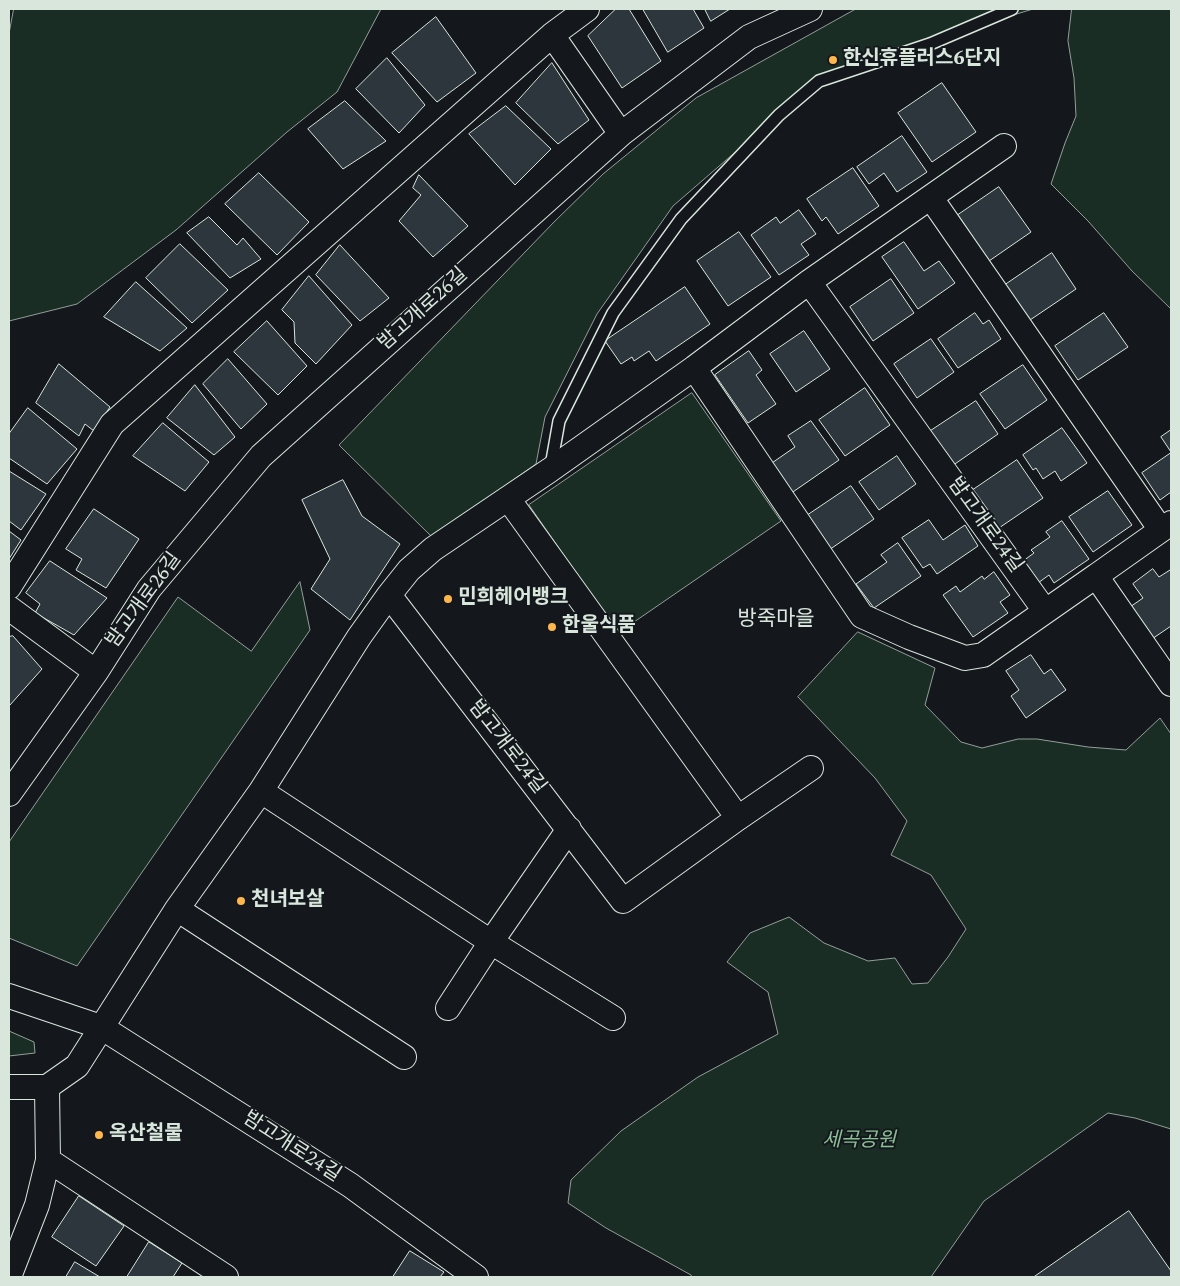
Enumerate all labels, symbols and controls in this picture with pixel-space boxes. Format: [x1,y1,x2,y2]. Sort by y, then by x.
place label: 한신휴플러스6단지 [843,48,1001,72]
marker: 한신휴플러스6단지 [827,54,839,66]
street label: 밤고개로26길 [374,264,474,356]
street label: 밤고개로24길 [941,474,1027,578]
street label: 밤고개로26길 [102,549,188,653]
place label: 민희헤어뱅크 [458,587,568,611]
marker: 민희헤어뱅크 [442,593,454,605]
district label: 방죽마을 [737,608,815,634]
place label: 한울식품 [562,615,636,639]
marker: 한울식품 [546,621,558,633]
street label: 밤고개로24길 [462,696,550,800]
place label: 천녀보살 [251,889,325,913]
marker: 천녀보살 [235,895,247,907]
street label: 밤고개로24길 [237,1107,345,1189]
place label: 옥산철물 [109,1123,183,1147]
marker: 옥산철물 [93,1129,105,1141]
park label: 세곡공원 [822,1130,896,1154]

